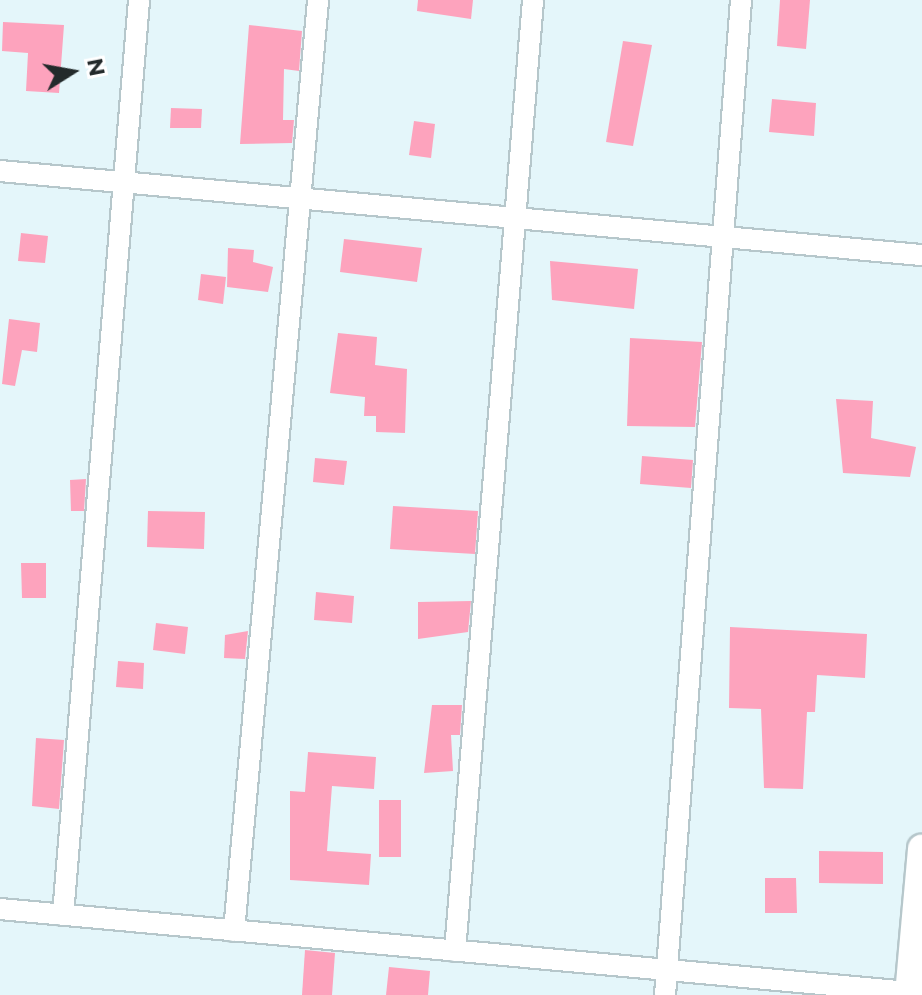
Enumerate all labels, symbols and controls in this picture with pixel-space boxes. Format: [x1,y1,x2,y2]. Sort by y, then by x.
north arrow [32,32,112,112]
text: N [81,56,111,79]

